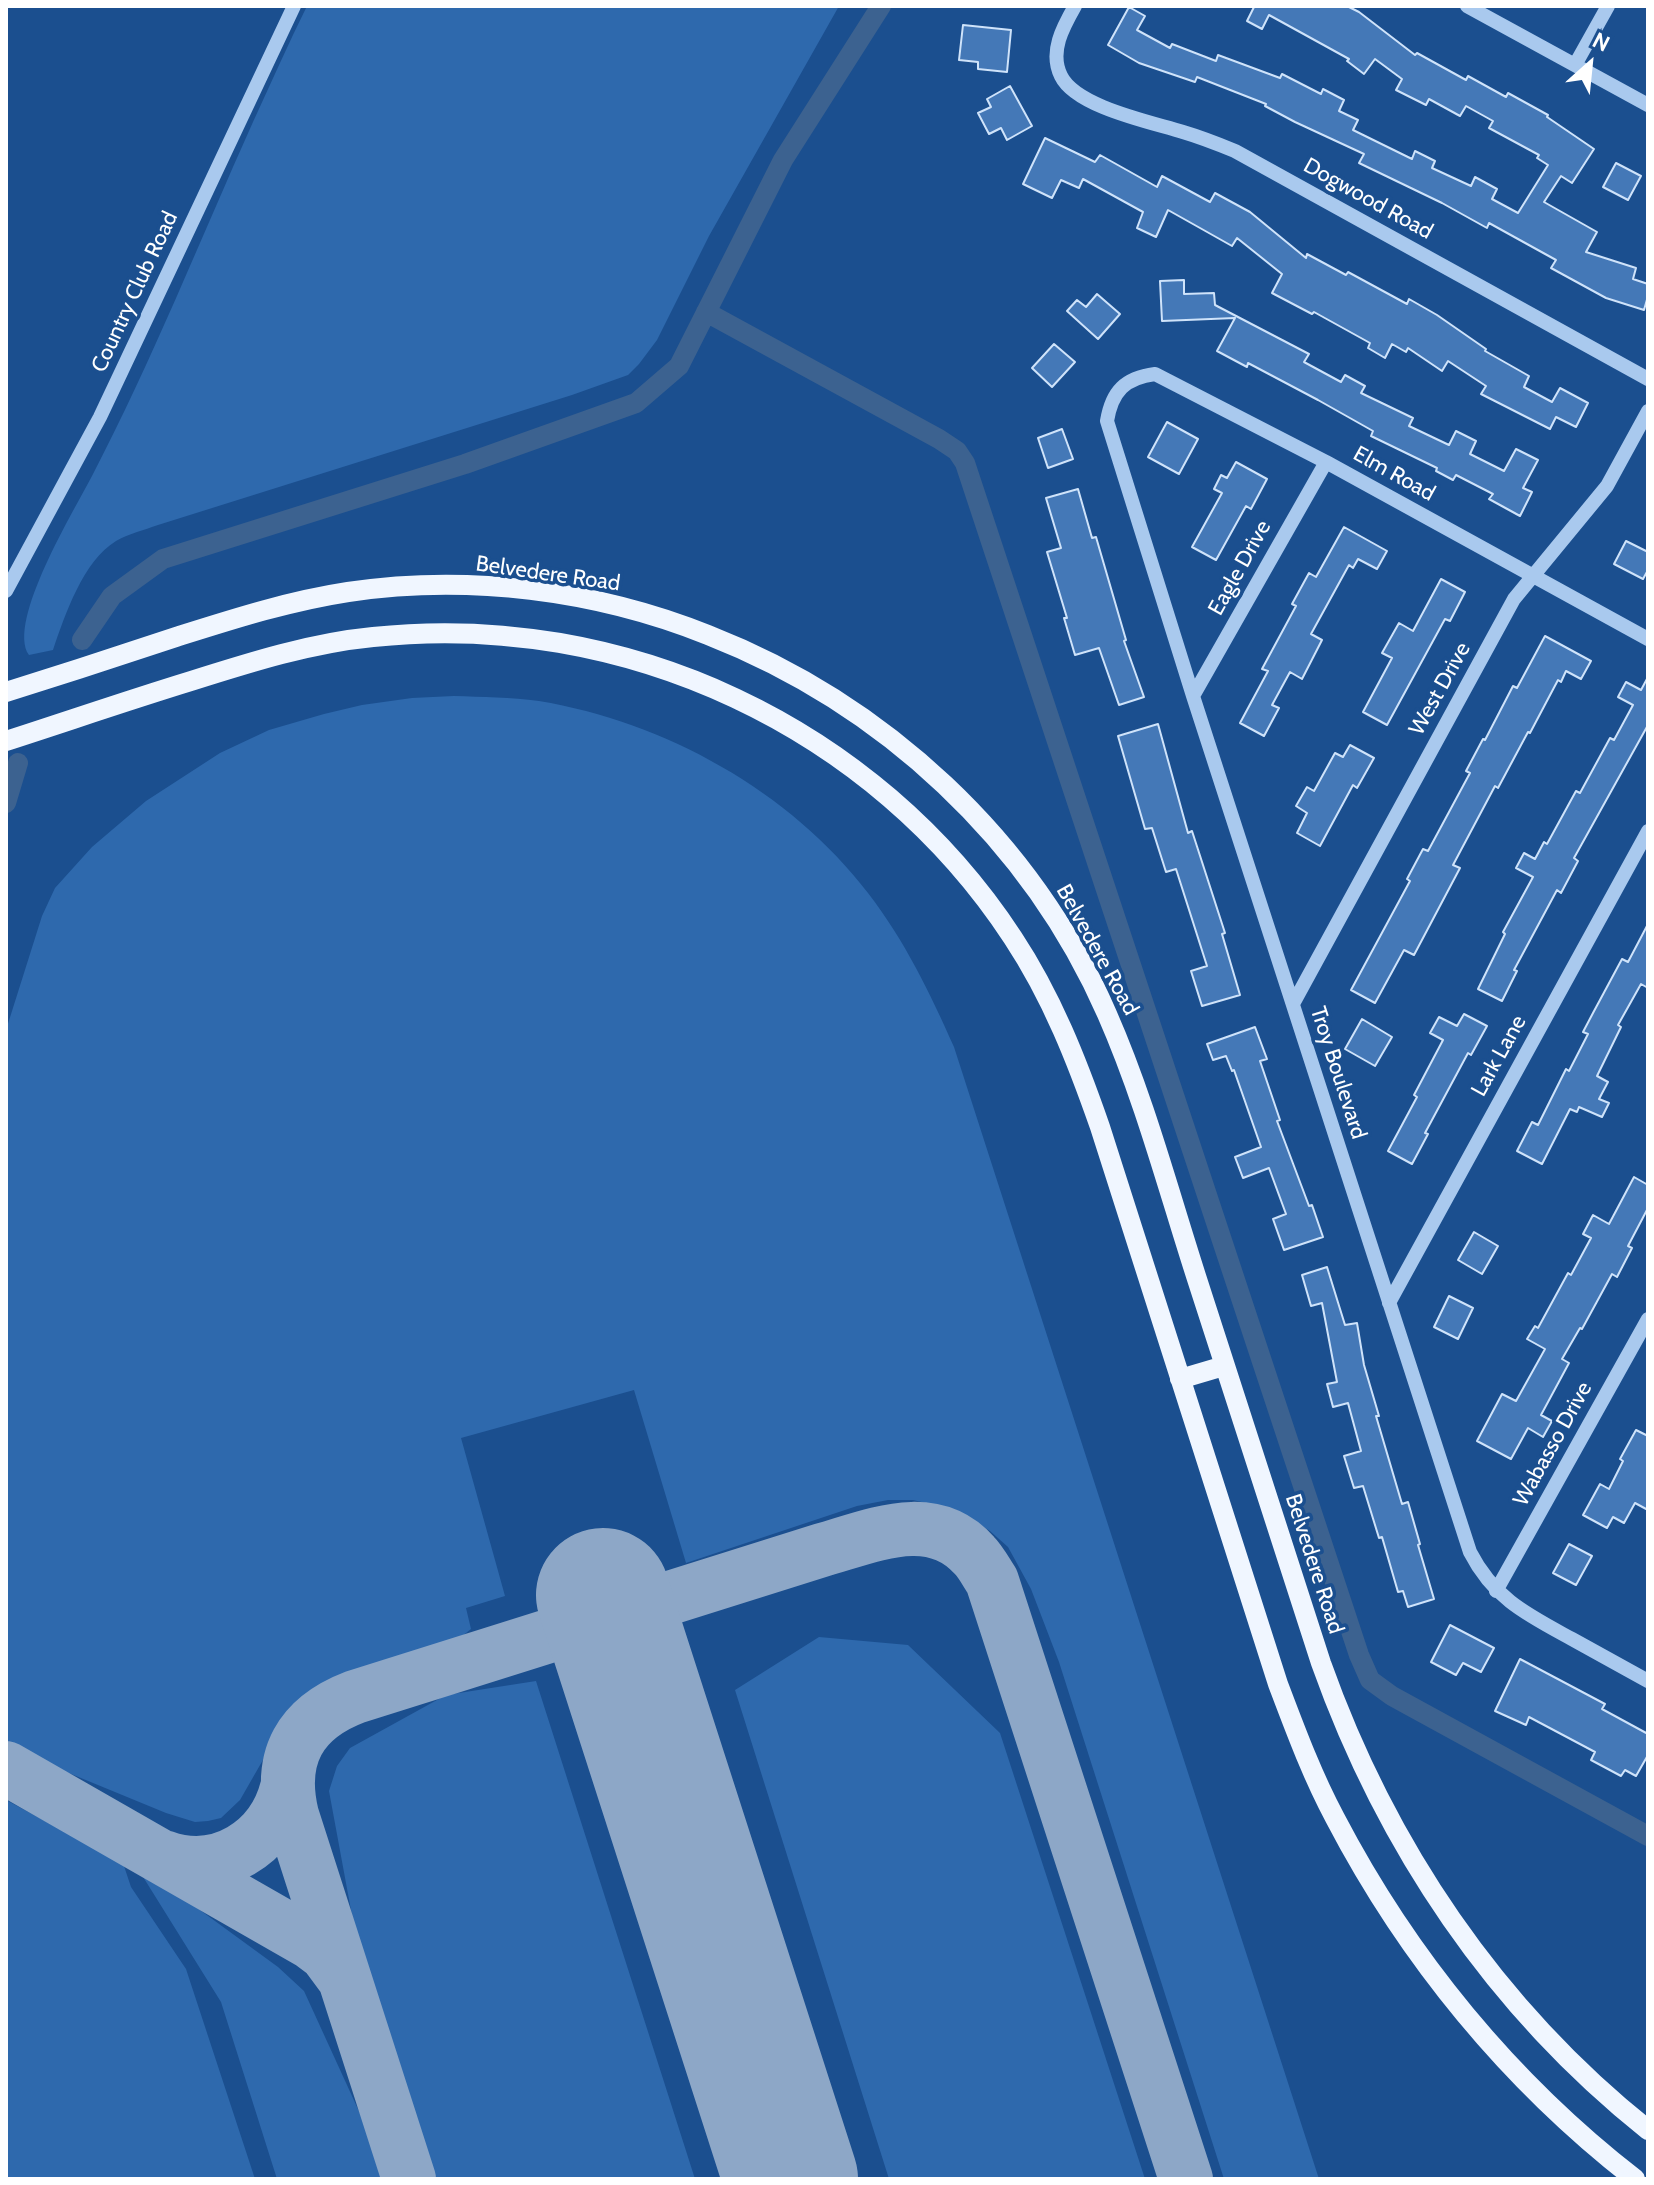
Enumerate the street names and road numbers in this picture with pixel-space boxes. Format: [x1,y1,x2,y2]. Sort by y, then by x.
street label: Dogwood Road [1299,153,1437,245]
street label: Country Club Road [86,207,184,377]
street label: Elm Road [1349,441,1439,507]
street label: Eagle Drive [1203,516,1277,620]
street label: Belvedere Road [474,551,622,597]
street label: West Drive [1404,638,1476,740]
street label: Belvedere Road [1050,880,1144,1020]
street label: Troy Boulevard [1304,1004,1372,1142]
street label: Lark Lane [1466,1011,1532,1101]
street label: Wabasso Drive [1508,1377,1598,1511]
street label: Belvedere Road [1279,1491,1349,1637]

